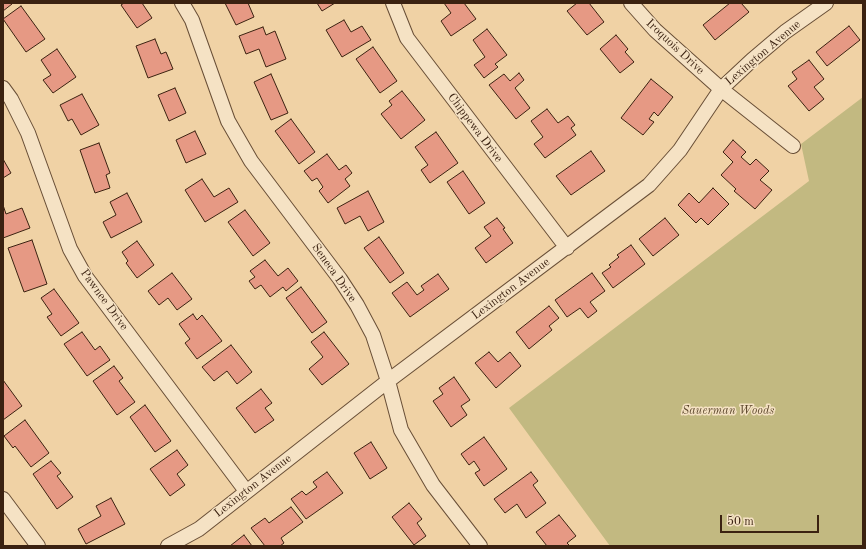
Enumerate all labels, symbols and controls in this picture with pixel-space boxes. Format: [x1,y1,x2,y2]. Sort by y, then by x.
street label: Iroquois Drive [643,16,707,78]
street label: Lexington Avenue [722,17,804,89]
street label: Chippewa Drive [444,91,506,165]
street label: Seneca Drive [309,241,359,305]
street label: Lexington Avenue [469,255,553,323]
street label: Pawnee Drive [77,267,131,333]
park label: Sauerman Woods [682,404,774,418]
street label: Lexington Avenue [211,451,295,521]
scale bar [722,507,821,533]
text: 50 m [727,516,754,528]

